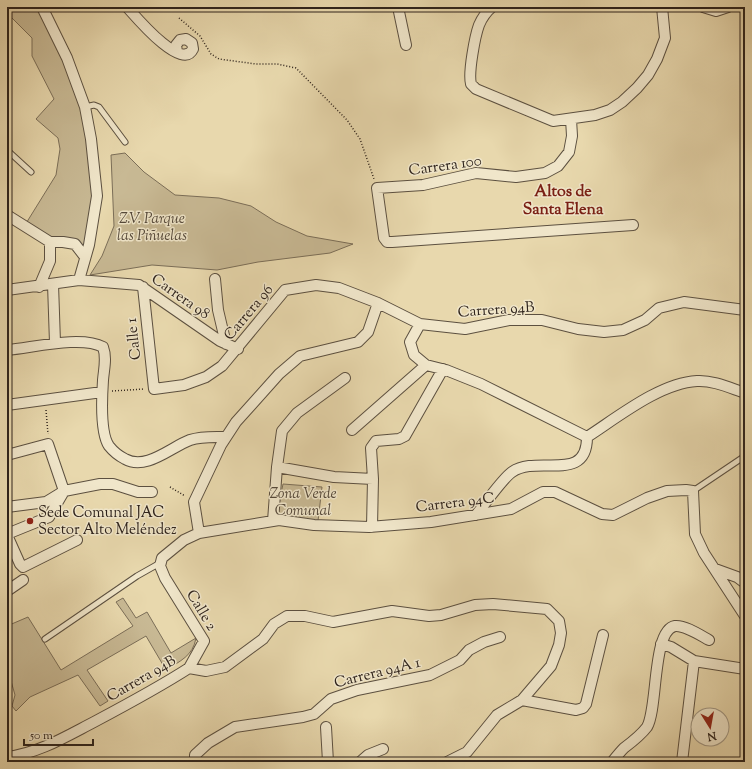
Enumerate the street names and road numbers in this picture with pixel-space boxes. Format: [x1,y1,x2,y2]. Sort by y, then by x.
street label: Carrera 100 [407,151,483,182]
street label: Carrera 98 [147,269,214,325]
street label: Carrera 96 [219,280,279,345]
street label: Carrera 94B [457,297,536,324]
street label: Calle 1 [122,317,147,361]
street label: Carrera 94C [415,488,496,519]
street label: Calle 2 [180,586,221,635]
street label: Carrera 94B [103,651,181,708]
street label: Carrera 94A 1 [332,653,423,694]

